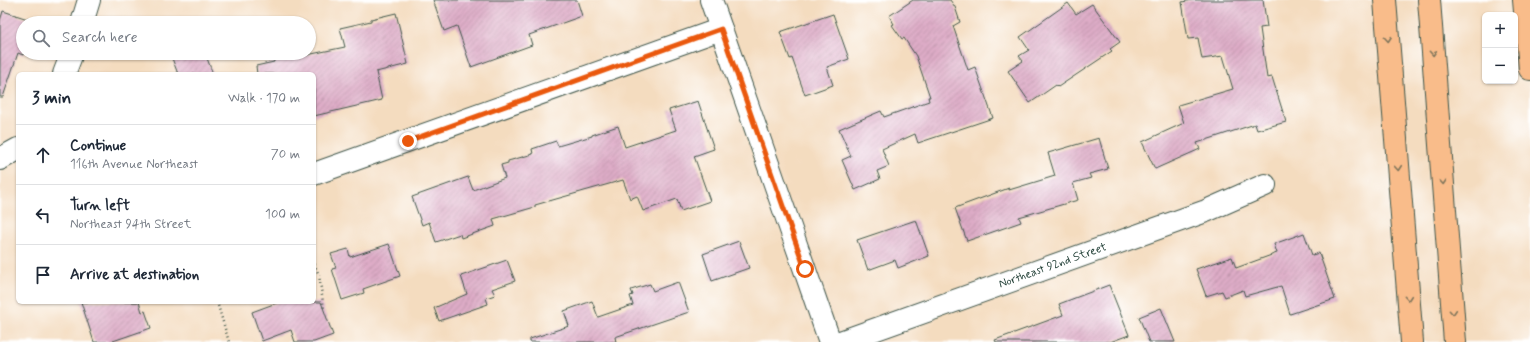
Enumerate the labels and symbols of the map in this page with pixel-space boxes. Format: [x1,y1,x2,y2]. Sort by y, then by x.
one-way arrow [1383,36,1392,42]
one-way arrow [1428,50,1437,56]
route end [399,132,417,150]
one-way arrow [1393,165,1402,171]
one-way arrow [1438,179,1447,185]
street label: Northeast 92nd Street [997,239,1109,293]
route start [796,260,814,278]
one-way arrow [1404,295,1413,301]
one-way arrow [1448,309,1457,315]

